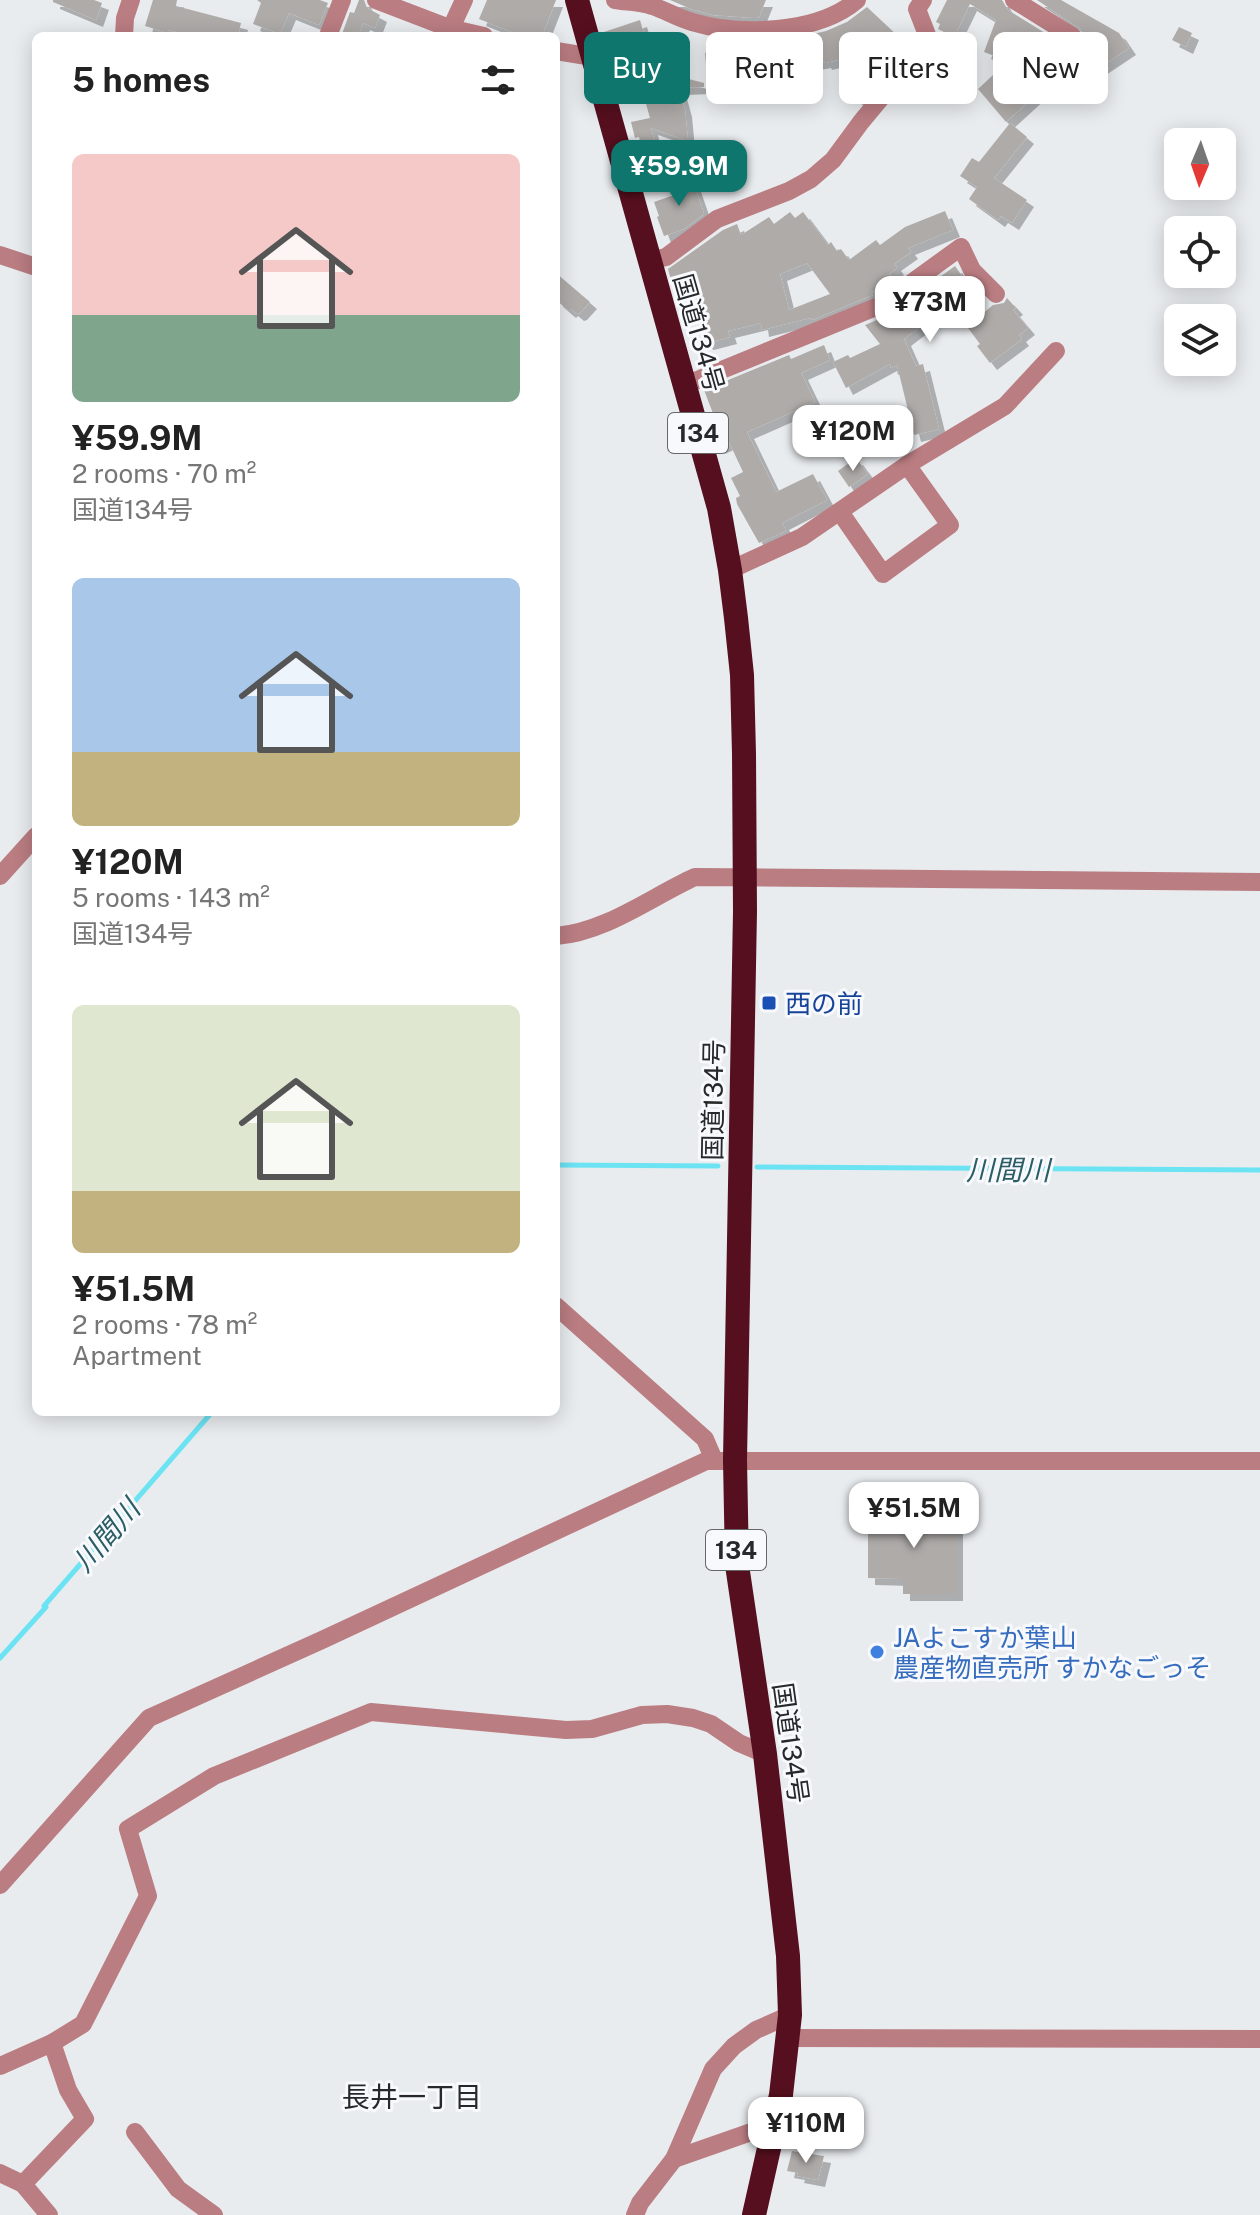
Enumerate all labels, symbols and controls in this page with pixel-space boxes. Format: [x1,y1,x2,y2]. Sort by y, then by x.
chip: Buy [584,32,690,104]
chip: Rent [706,32,823,104]
chip: Filters [839,32,977,104]
chip: New [993,32,1108,104]
icon: filters [476,58,520,102]
text: 5 homes [72,60,210,100]
north arrow [1164,128,1236,200]
map controls [1164,128,1236,376]
pin: ¥59.9M [614,140,744,208]
text: ¥59.9M [629,150,729,181]
icon: home [224,206,368,350]
button: locate [1164,216,1236,288]
street label: 国道134号 [667,270,731,396]
pin: ¥73M [883,276,977,344]
text: ¥73M [893,286,967,317]
button: layers [1164,304,1236,376]
pin: ¥120M [797,405,909,473]
road number: 134 [668,413,728,453]
text: ¥120M [810,415,896,446]
text: ¥59.9M [72,418,203,458]
text: 2 rooms · 70 m² [72,458,256,489]
text: 国道134号 [72,494,193,525]
icon: home [224,630,368,774]
text: ¥120M [72,842,184,882]
text: 5 rooms · 143 m² [72,882,270,913]
text: 国道134号 [72,918,193,949]
place label: 西の前 [785,988,863,1019]
marker: 西の前 [760,994,778,1012]
street label: 国道134号 [696,1039,730,1161]
icon: home [224,1057,368,1201]
water label: 川間川 [966,1153,1053,1186]
text: ¥51.5M [72,1269,195,1309]
text: 2 rooms · 78 m² [72,1309,257,1340]
text: Apartment [72,1340,202,1371]
pin: ¥51.5M [849,1482,979,1550]
water label: 川間川 [66,1490,148,1578]
text: ¥51.5M [867,1492,961,1523]
road number: 134 [706,1530,766,1570]
place label: JAよこすか葉山 農産物直売所 すかなごっそ [893,1622,1211,1683]
marker: JAよこすか葉山 農産物直売所 すかなごっそ [868,1643,886,1661]
street label: 国道134号 [767,1681,815,1805]
district label: 長井一丁目 [342,2080,482,2113]
pin: ¥110M [750,2097,862,2165]
text: ¥110M [766,2107,846,2138]

